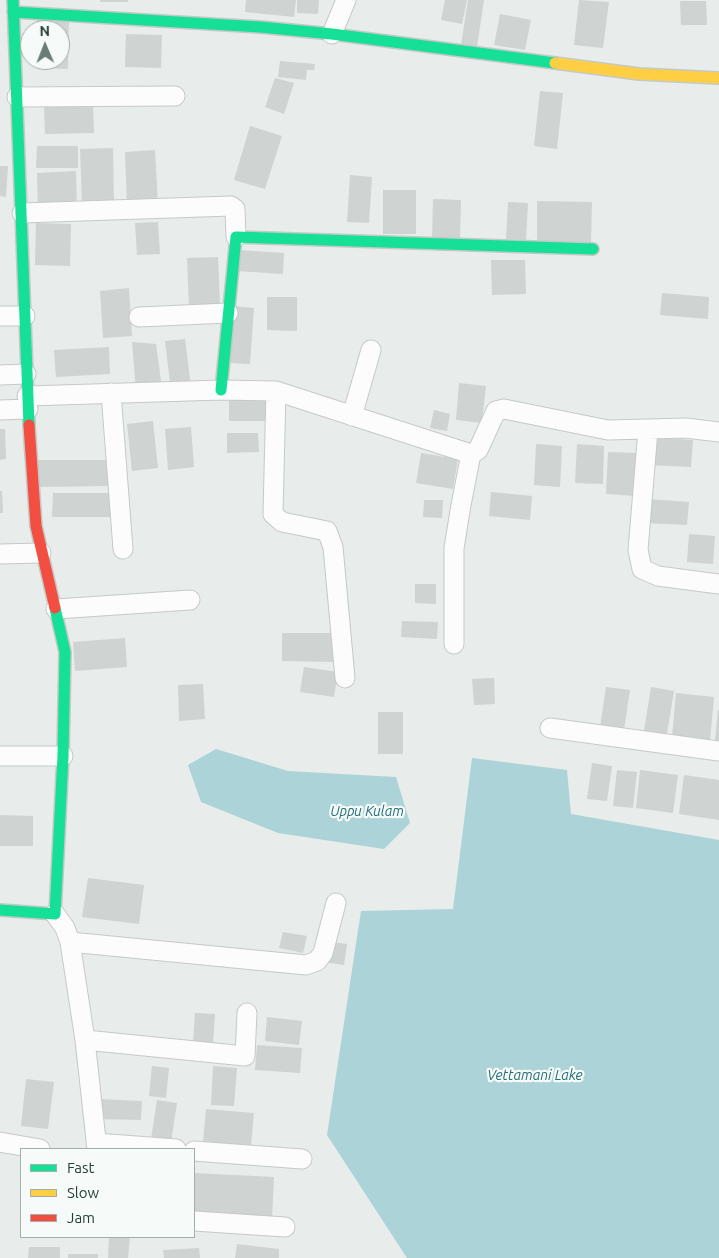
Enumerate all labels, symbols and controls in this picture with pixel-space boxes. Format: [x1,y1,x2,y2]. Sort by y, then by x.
north arrow [20,20,70,70]
text: N [39,23,50,39]
water label: Uppu Kulam [330,803,404,819]
water label: Vettamani Lake [487,1067,583,1083]
legend [20,1148,195,1238]
text: Fast [67,1159,94,1176]
text: Slow [67,1184,99,1201]
text: Jam [67,1209,95,1226]

